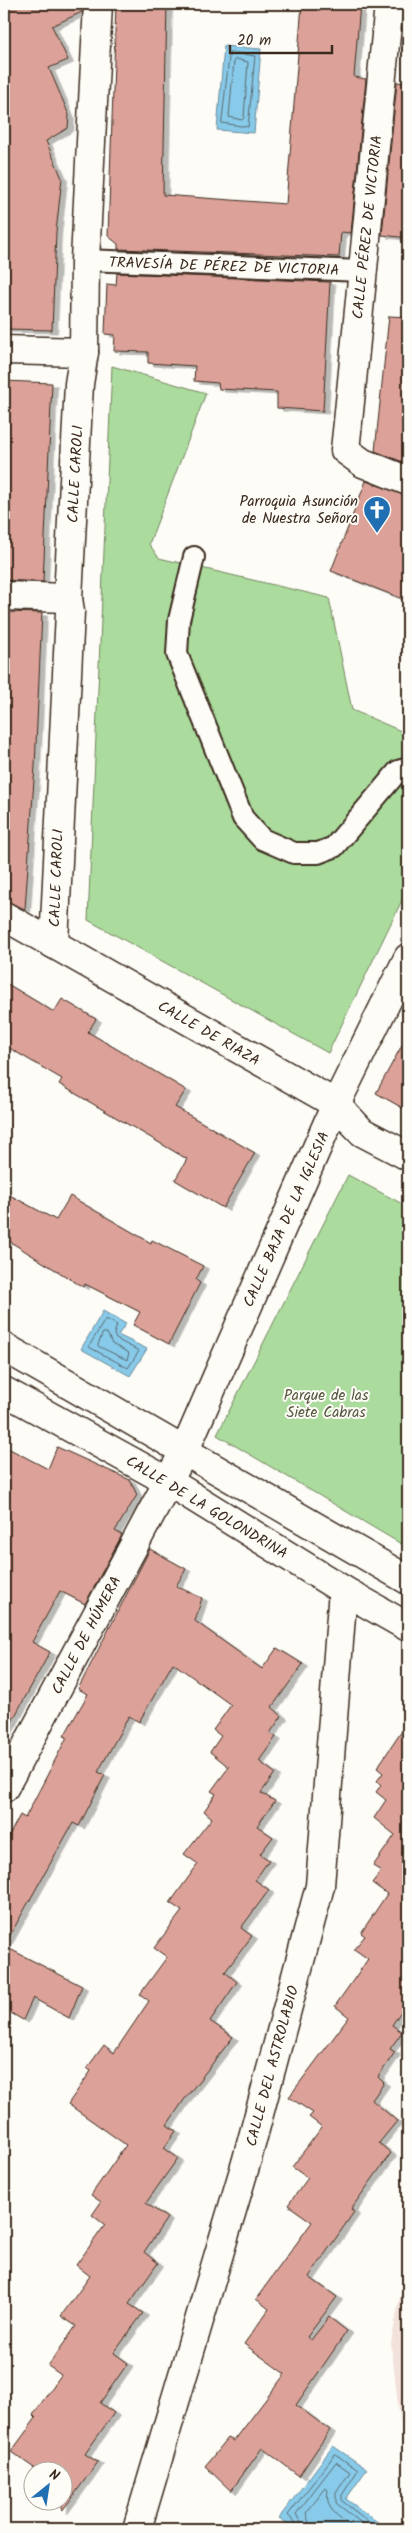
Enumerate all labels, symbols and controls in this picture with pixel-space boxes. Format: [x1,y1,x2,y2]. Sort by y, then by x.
scale bar [230,22,332,54]
text: 20 m [237,29,271,53]
street label: CALLE PÉREZ DE VICTORIA [346,134,390,320]
street label: TRAVESÍA DE PÉREZ DE VICTORIA [108,251,340,283]
street label: CALLE CAROLI [61,424,91,524]
place label: Parroquia Asunción de Nuestra Señora [239,490,358,531]
church icon: Parroquia Asunción de Nuestra Señora [362,495,392,534]
street label: CALLE CAROLI [43,828,71,928]
street label: CALLE DE RIAZA [153,995,264,1073]
street label: CALLE BAJA DE LA IGLESIA [237,1128,337,1311]
park label: Parque de las Siete Cabras [284,1384,369,1425]
street label: CALLE DE LA GOLONDRINA [121,1450,292,1566]
street label: CALLE DE HÚMERA [45,1572,128,1699]
street label: CALLE DEL ASTROLABIO [240,1983,306,2149]
north arrow [22,2460,72,2510]
text: N [45,2464,63,2487]

